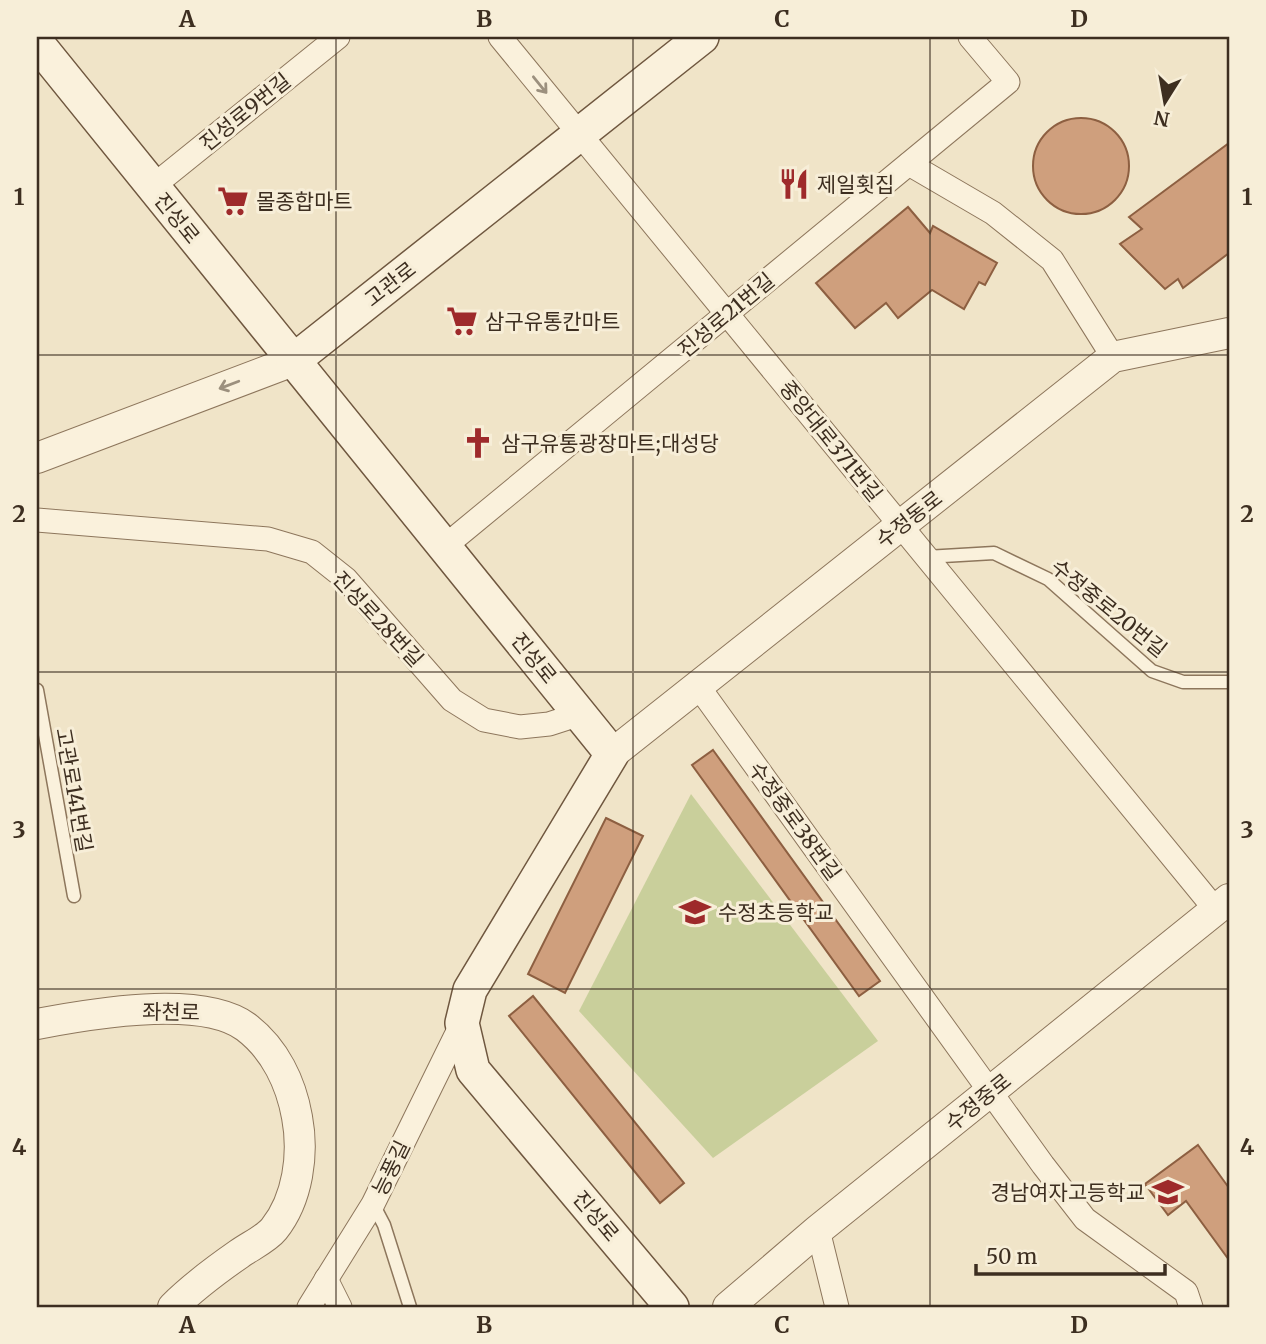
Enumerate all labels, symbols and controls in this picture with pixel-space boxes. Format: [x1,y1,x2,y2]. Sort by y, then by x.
text: A [178,4,196,33]
text: B [476,4,492,33]
text: C [774,4,790,33]
text: D [1070,4,1088,33]
north arrow [1130,66,1200,136]
street label: 진성로9번길 [194,67,296,157]
one-way arrow [532,76,547,94]
text: N [1152,105,1171,132]
restaurant icon: 제일횟집 [777,167,811,201]
place label: 제일횟집 [817,171,894,198]
text: 1 [14,182,25,211]
text: 1 [1242,182,1253,211]
supermarket icon: 몰종합마트 [216,184,250,218]
street label: 진성로 [148,187,206,249]
place label: 몰종합마트 [256,188,353,215]
street label: 고관로 [359,256,421,312]
street label: 진성로21번길 [672,267,780,363]
supermarket icon: 삼구유통칸마트 [445,304,479,338]
place label: 삼구유통칸마트 [485,308,620,335]
street label: 중앙대로371번길 [774,375,888,507]
one-way arrow [219,380,241,393]
church icon: 삼구유통광장마트;대성당 [461,426,495,460]
place label: 삼구유통광장마트;대성당 [501,430,719,457]
street label: 수정동로 [870,485,948,553]
text: 2 [12,499,26,528]
text: 2 [1240,499,1254,528]
street label: 수정중로20번길 [1046,553,1172,663]
street label: 진성로28번길 [327,565,429,673]
street label: 진성로 [505,627,563,689]
street label: 고관로141번길 [50,726,98,854]
street label: 수정중로38번길 [743,756,847,886]
text: 3 [12,815,26,844]
text: 3 [1240,815,1254,844]
school or university icon: 수정초등학교 [678,895,712,929]
place label: 수정초등학교 [718,899,834,926]
street label: 좌천로 [142,998,200,1026]
street label: 수정중로 [939,1067,1017,1137]
text: 4 [12,1132,27,1161]
text: 4 [1240,1132,1255,1161]
street label: 능풍길 [366,1136,416,1200]
school or university icon: 경남여자고등학교 [1151,1175,1185,1209]
place label: 경남여자고등학교 [990,1179,1145,1206]
street label: 진성로 [567,1185,625,1247]
scale bar [976,1232,1164,1276]
text: 50 m [986,1243,1037,1270]
text: A [178,1310,196,1339]
text: B [476,1310,492,1339]
text: C [774,1310,790,1339]
text: D [1070,1310,1088,1339]

